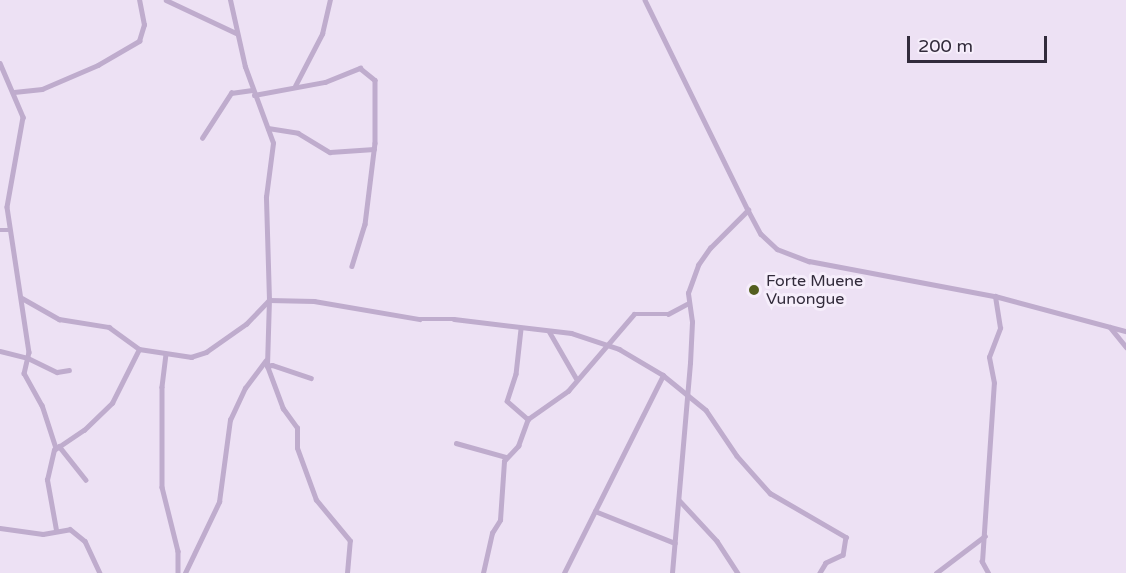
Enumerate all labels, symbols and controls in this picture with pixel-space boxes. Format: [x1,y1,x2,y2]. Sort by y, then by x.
scale bar [910,24,1050,62]
text: 200 m [918,35,973,57]
place label: Forte Muene Vunongue [766,271,863,309]
marker: Forte Muene Vunongue [747,283,761,297]

